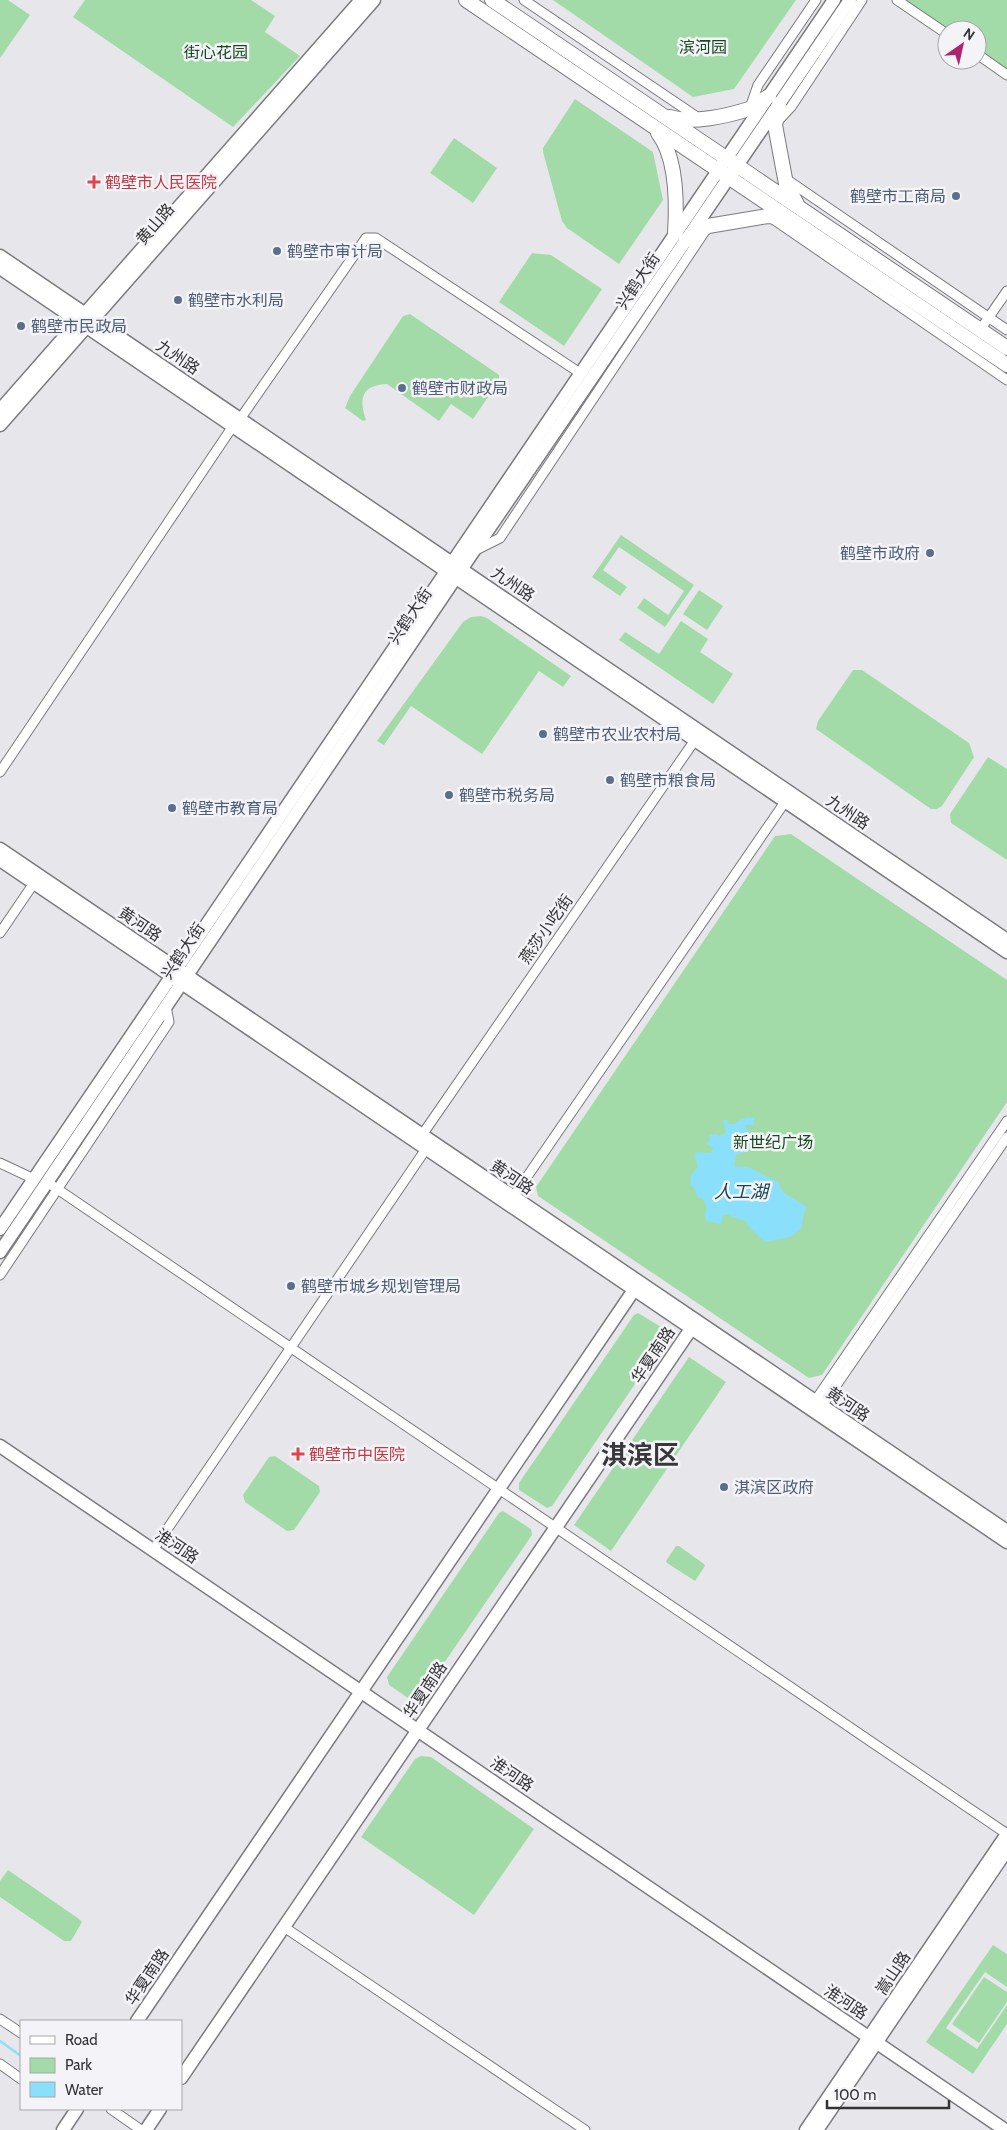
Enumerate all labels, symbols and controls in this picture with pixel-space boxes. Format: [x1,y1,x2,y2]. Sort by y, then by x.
north arrow [937,20,987,70]
text: N [960,24,978,44]
park label: 滨河园 [679,38,727,57]
park label: 街心花园 [184,43,248,62]
place label: 鹤壁市人民医院 [105,173,217,192]
marker: 鹤壁市人民医院 [87,175,101,189]
place label: 鹤壁市工商局 [850,187,946,206]
marker: 鹤壁市工商局 [950,190,962,202]
street label: 黄山路 [132,200,178,248]
place label: 鹤壁市审计局 [287,242,383,261]
marker: 鹤壁市审计局 [271,245,283,257]
street label: 兴鹤大街 [612,249,664,313]
place label: 鹤壁市水利局 [188,291,284,310]
marker: 鹤壁市水利局 [172,294,184,306]
place label: 鹤壁市民政局 [31,317,127,336]
marker: 鹤壁市民政局 [15,320,27,332]
street label: 九州路 [153,336,203,378]
place label: 鹤壁市财政局 [412,379,508,398]
marker: 鹤壁市财政局 [396,382,408,394]
place label: 鹤壁市政府 [840,544,920,563]
marker: 鹤壁市政府 [924,547,936,559]
street label: 九州路 [488,563,538,605]
street label: 兴鹤大街 [384,584,436,648]
place label: 鹤壁市农业农村局 [553,725,681,744]
marker: 鹤壁市农业农村局 [537,728,549,740]
place label: 鹤壁市粮食局 [620,771,716,790]
marker: 鹤壁市粮食局 [604,774,616,786]
place label: 鹤壁市税务局 [459,786,555,805]
marker: 鹤壁市税务局 [443,789,455,801]
street label: 九州路 [823,791,873,833]
place label: 鹤壁市教育局 [182,799,278,818]
marker: 鹤壁市教育局 [166,802,178,814]
street label: 燕莎小吃街 [515,891,577,967]
street label: 黄河路 [115,903,165,945]
street label: 兴鹤大街 [157,919,209,983]
park label: 新世纪广场 [733,1133,813,1152]
street label: 黄河路 [487,1156,537,1198]
water label: 人工湖 [714,1181,771,1203]
place label: 鹤壁市城乡规划管理局 [301,1277,461,1296]
marker: 鹤壁市城乡规划管理局 [285,1280,297,1292]
street label: 华夏南路 [627,1323,679,1387]
street label: 黄河路 [823,1383,873,1425]
district label: 淇滨区 [601,1439,679,1471]
place label: 鹤壁市中医院 [309,1445,405,1464]
marker: 鹤壁市中医院 [291,1447,305,1461]
place label: 淇滨区政府 [734,1478,814,1497]
marker: 淇滨区政府 [718,1481,730,1493]
street label: 淮河路 [152,1525,202,1567]
street label: 华夏南路 [399,1658,451,1722]
street label: 淮河路 [487,1753,537,1795]
street label: 华夏南路 [121,1945,173,2009]
street label: 嵩山路 [872,1948,914,1998]
street label: 淮河路 [821,1981,871,2023]
legend [20,2020,182,2110]
text: Road [65,2031,98,2049]
text: Park [65,2056,92,2074]
scale bar [827,2078,950,2110]
text: Water [65,2081,103,2099]
text: 100 m [834,2086,876,2104]

